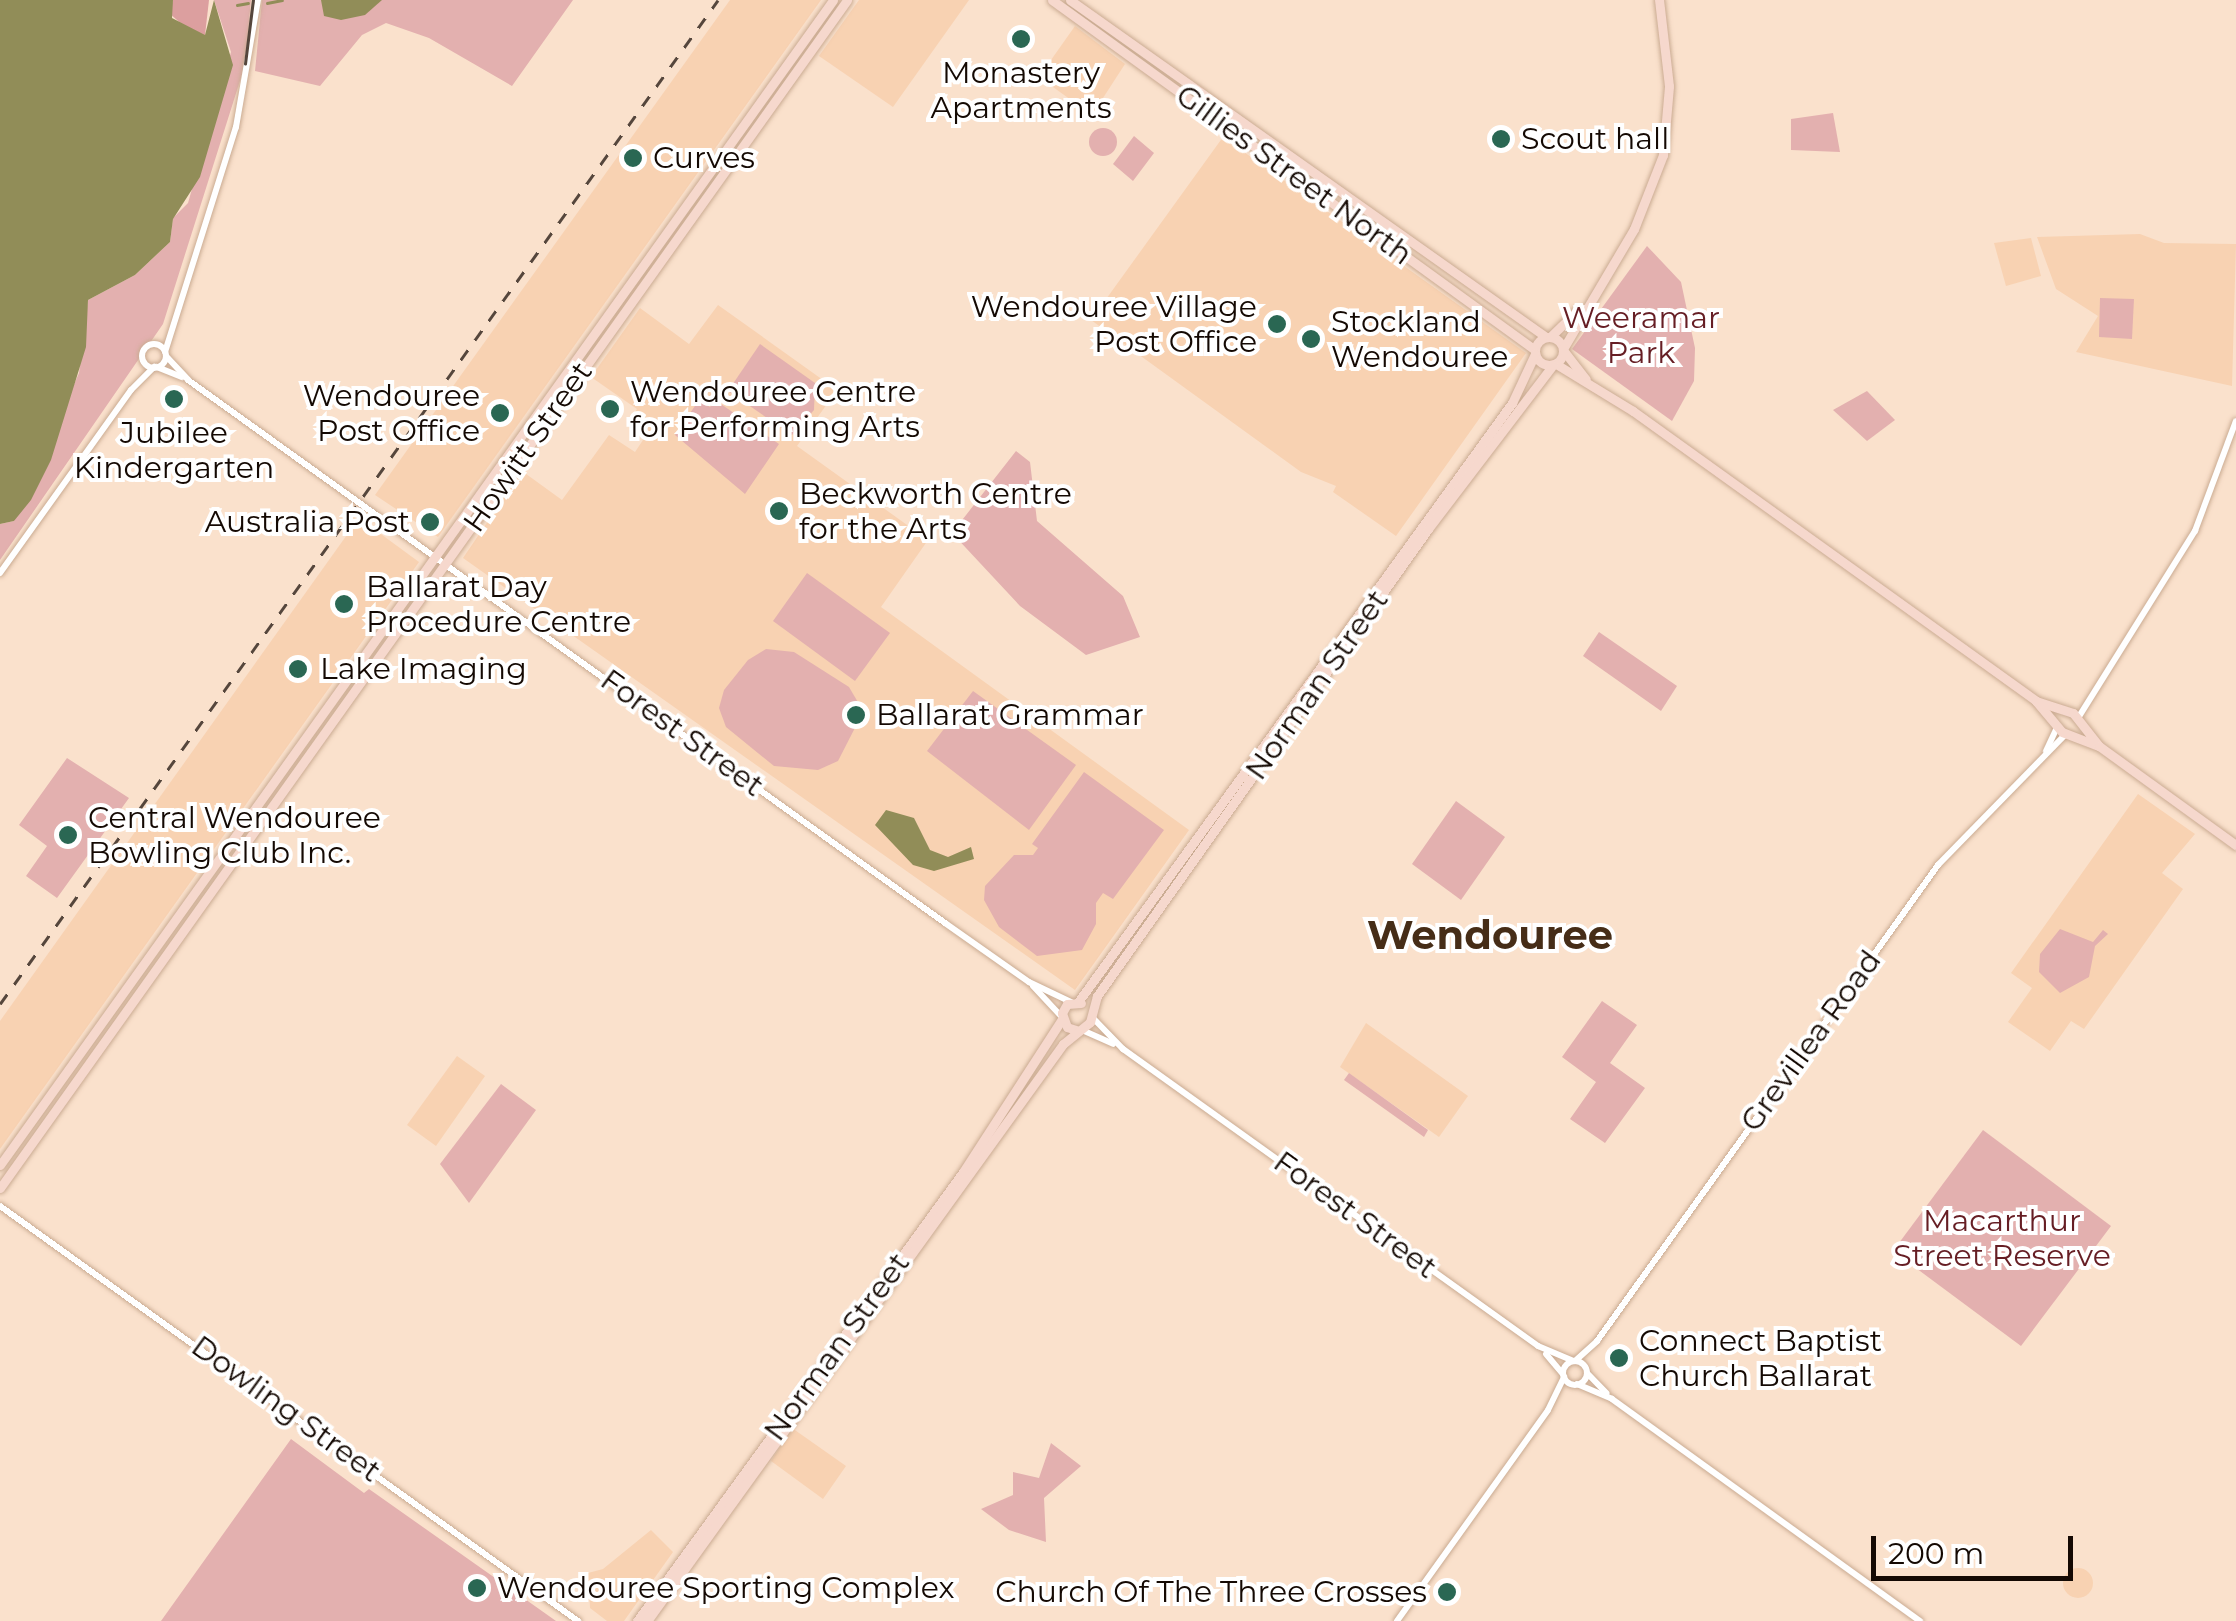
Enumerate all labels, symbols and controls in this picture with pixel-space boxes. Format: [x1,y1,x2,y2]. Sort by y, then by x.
marker: Monastery Apartments [1010,28,1032,50]
place label: Monastery Apartments [930,55,1112,126]
street label: Gillies Street North [1169,77,1419,273]
place label: Scout hall [1521,121,1669,157]
marker: Scout hall [1490,128,1512,150]
place label: Curves [653,140,755,176]
marker: Curves [622,147,644,169]
place label: Wendouree Village Post Office [971,289,1257,360]
park label: Weeramar Park [1562,300,1720,370]
place label: Stockland Wendouree [1331,304,1508,374]
marker: Wendouree Village Post Office [1266,313,1288,335]
marker: Stockland Wendouree [1300,328,1322,350]
street label: Howitt Street [456,355,600,539]
place label: Wendouree Centre for Performing Arts [630,374,920,444]
place label: Wendouree Post Office [303,378,480,448]
marker: Jubilee Kindergarten [163,388,185,410]
marker: Wendouree Centre for Performing Arts [599,398,621,420]
marker: Wendouree Post Office [489,402,511,424]
place label: Jubilee Kindergarten [74,415,274,486]
place label: Beckworth Centre for the Arts [799,476,1072,546]
marker: Beckworth Centre for the Arts [768,500,790,522]
place label: Australia Post [205,504,410,540]
marker: Australia Post [419,511,441,533]
place label: Ballarat Day Procedure Centre [366,569,631,640]
street label: Norman Street [1238,583,1396,787]
marker: Ballarat Day Procedure Centre [331,591,357,617]
place label: Lake Imaging [320,651,527,687]
marker: Lake Imaging [285,656,311,682]
street label: Forest Street [594,662,770,804]
place label: Ballarat Grammar [876,697,1144,733]
marker: Ballarat Grammar [845,704,867,726]
place label: Central Wendouree Bowling Club Inc. [88,800,381,870]
marker: Central Wendouree Bowling Club Inc. [57,824,79,846]
district label: Wendouree [1367,911,1613,959]
street label: Grevillea Road [1733,944,1889,1138]
street label: Forest Street [1267,1144,1443,1286]
park label: Macarthur Street Reserve [1893,1203,2111,1274]
street label: Norman Street [757,1246,917,1448]
place label: Connect Baptist Church Ballarat [1639,1323,1882,1394]
street label: Dowling Street [184,1328,388,1490]
marker: Connect Baptist Church Ballarat [1608,1347,1630,1369]
scale bar [1876,1516,2078,1578]
text: 200 m [1888,1535,1984,1572]
place label: Wendouree Sporting Complex [497,1570,954,1606]
place label: Church Of The Three Crosses [995,1574,1427,1610]
marker: Wendouree Sporting Complex [466,1577,488,1599]
marker: Church Of The Three Crosses [1436,1581,1458,1603]

